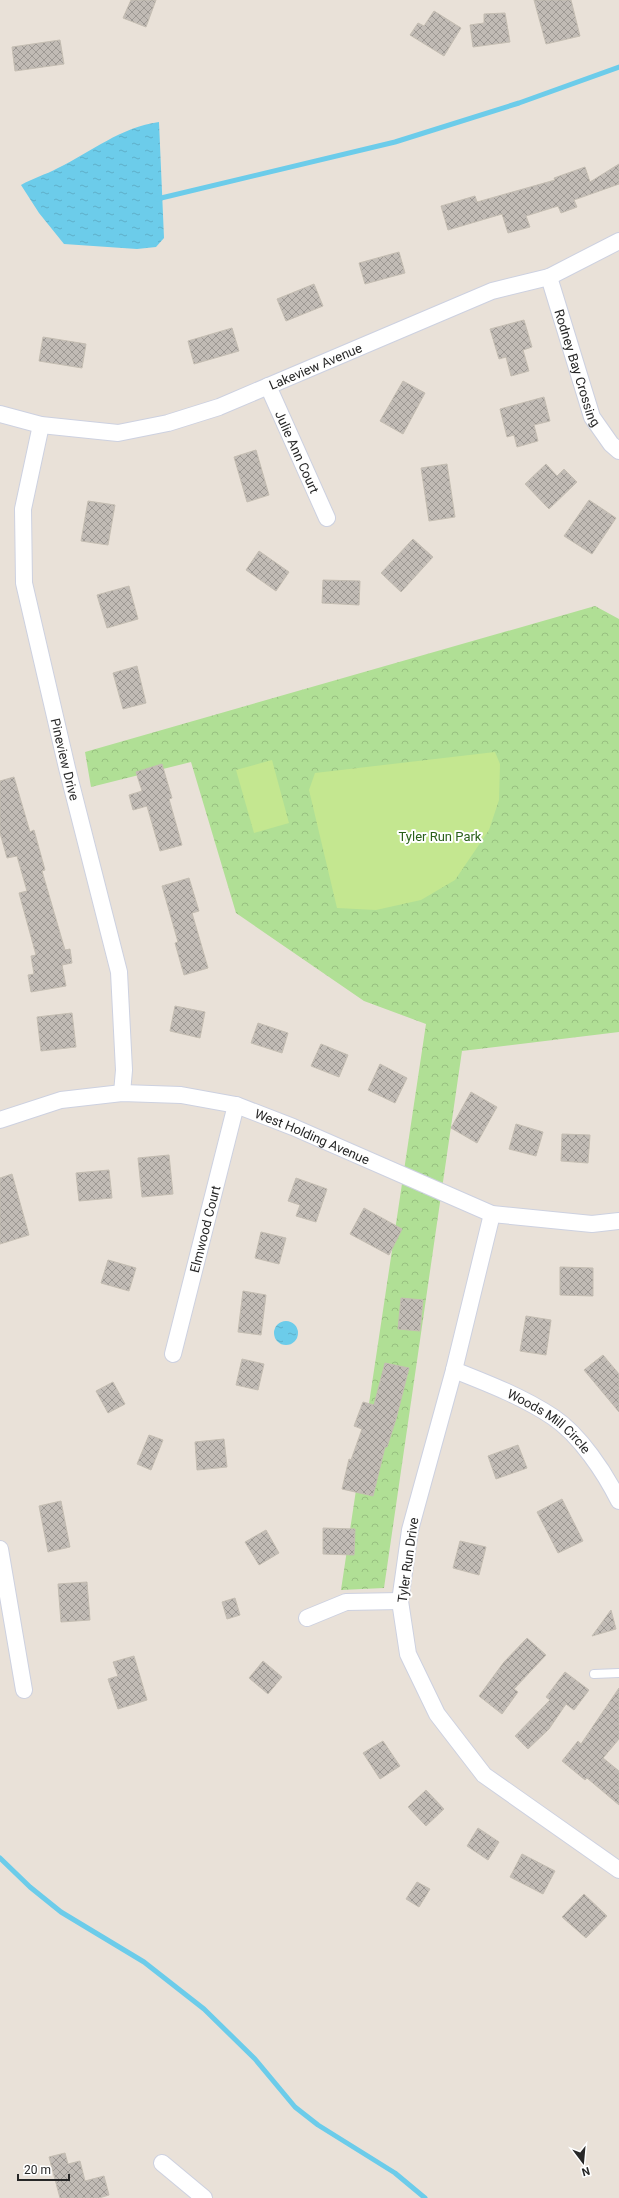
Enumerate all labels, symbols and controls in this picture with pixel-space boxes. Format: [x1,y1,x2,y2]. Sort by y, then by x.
street label: Rodney Bay Crossing [552,307,604,429]
street label: Lakeview Avenue [267,340,364,392]
street label: Julie Ann Court [272,408,322,495]
street label: Pineview Drive [48,717,82,802]
park label: Tyler Run Park [399,829,482,844]
street label: West Holding Avenue [253,1106,372,1167]
street label: Elmwood Court [186,1184,223,1274]
street label: Woods Mill Circle [505,1386,594,1456]
street label: Tyler Run Drive [395,1516,421,1604]
north arrow [563,2142,603,2182]
scale bar [18,2156,69,2182]
text: 20 m [24,2163,51,2177]
text: N [580,2164,591,2179]

